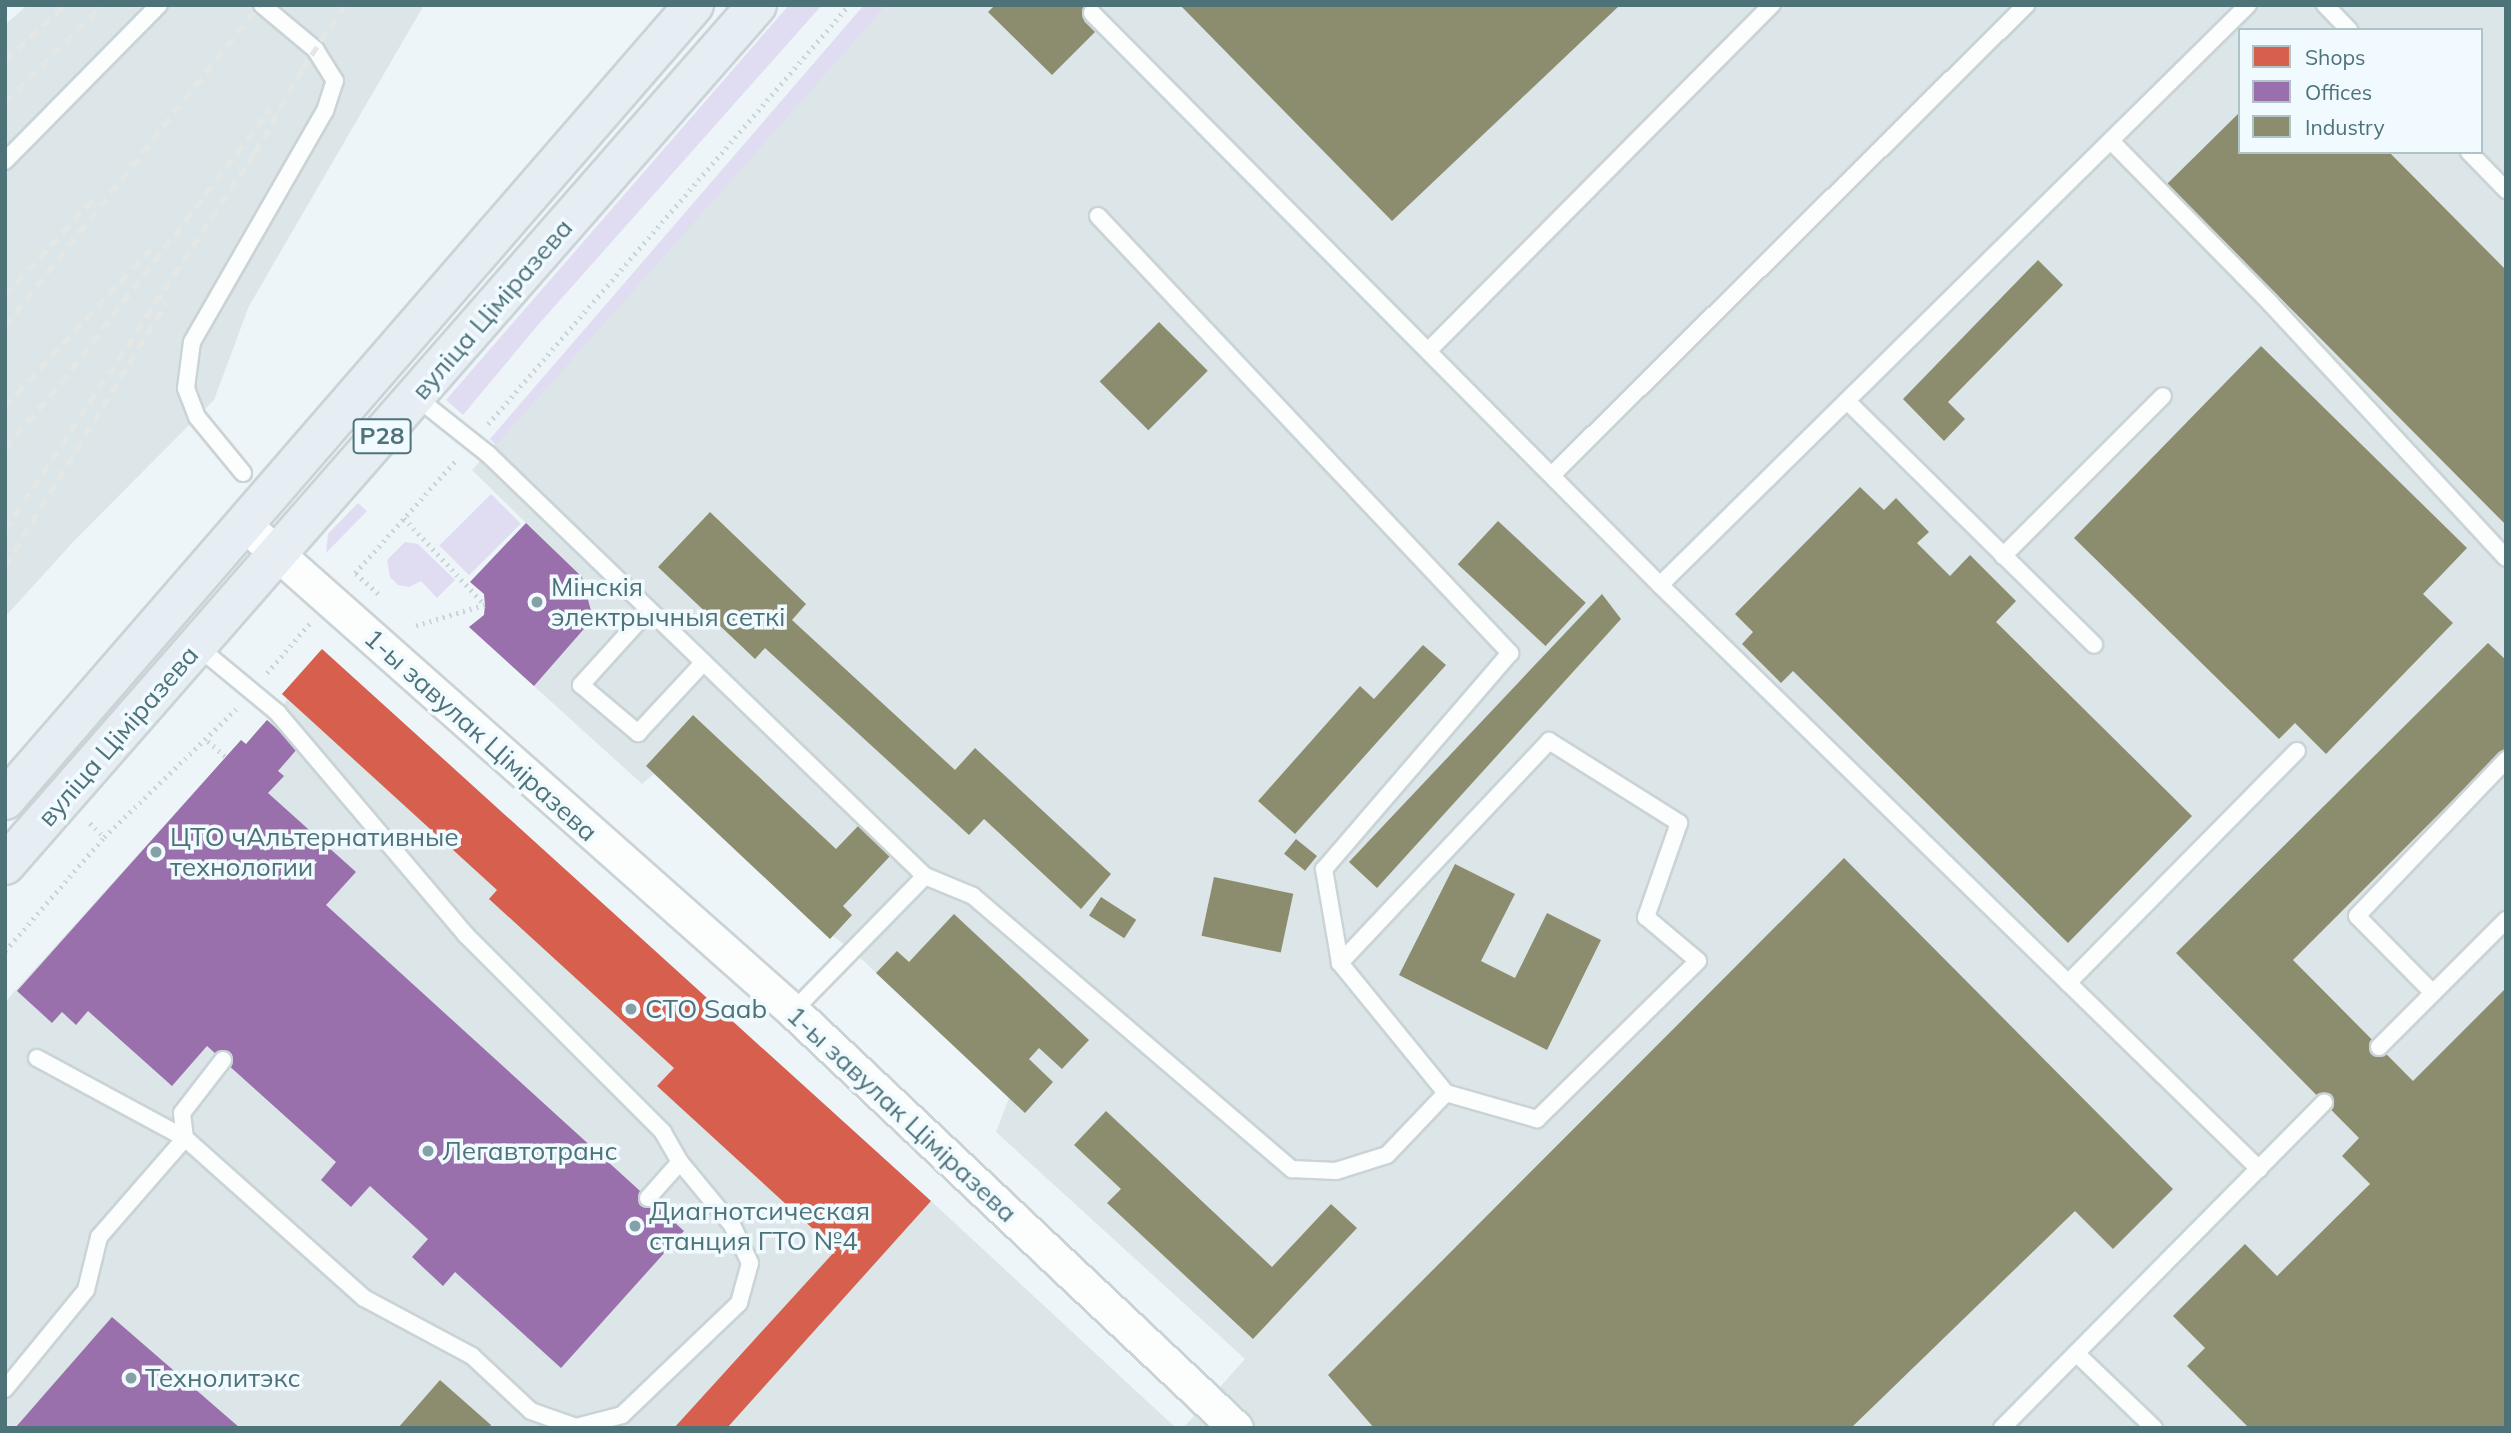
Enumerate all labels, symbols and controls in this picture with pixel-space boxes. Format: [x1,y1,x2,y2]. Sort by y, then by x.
legend [2238,28,2483,154]
text: Shops [2305,44,2365,70]
text: Offices [2305,79,2372,105]
text: Industry [2305,114,2385,140]
street label: вуліца Ціміразева [405,212,579,406]
road number: Р28 [352,416,412,456]
place label: Мінскія электрычныя сеткі [551,571,785,632]
marker: Мінскія электрычныя сеткі [529,594,545,610]
street label: 1-ы завулак Ціміразева [358,622,604,848]
street label: вуліца Ціміразева [31,639,205,833]
place label: ЦТО чАльтернативные технологии [170,821,459,882]
marker: ЦТО чАльтернативные технологии [148,844,164,860]
place label: СТО Saab [645,993,767,1025]
street label: 1-ы завулак Ціміразева [781,999,1023,1229]
marker: СТО Saab [623,1001,639,1017]
place label: Легавтотранс [442,1135,618,1167]
marker: Легавтотранс [420,1143,436,1159]
place label: Диагнотсическая станция ГТО №4 [649,1195,870,1256]
marker: Диагнотсическая станция ГТО №4 [627,1218,643,1234]
place label: Технолитэкс [145,1362,301,1394]
marker: Технолитэкс [123,1370,139,1386]

